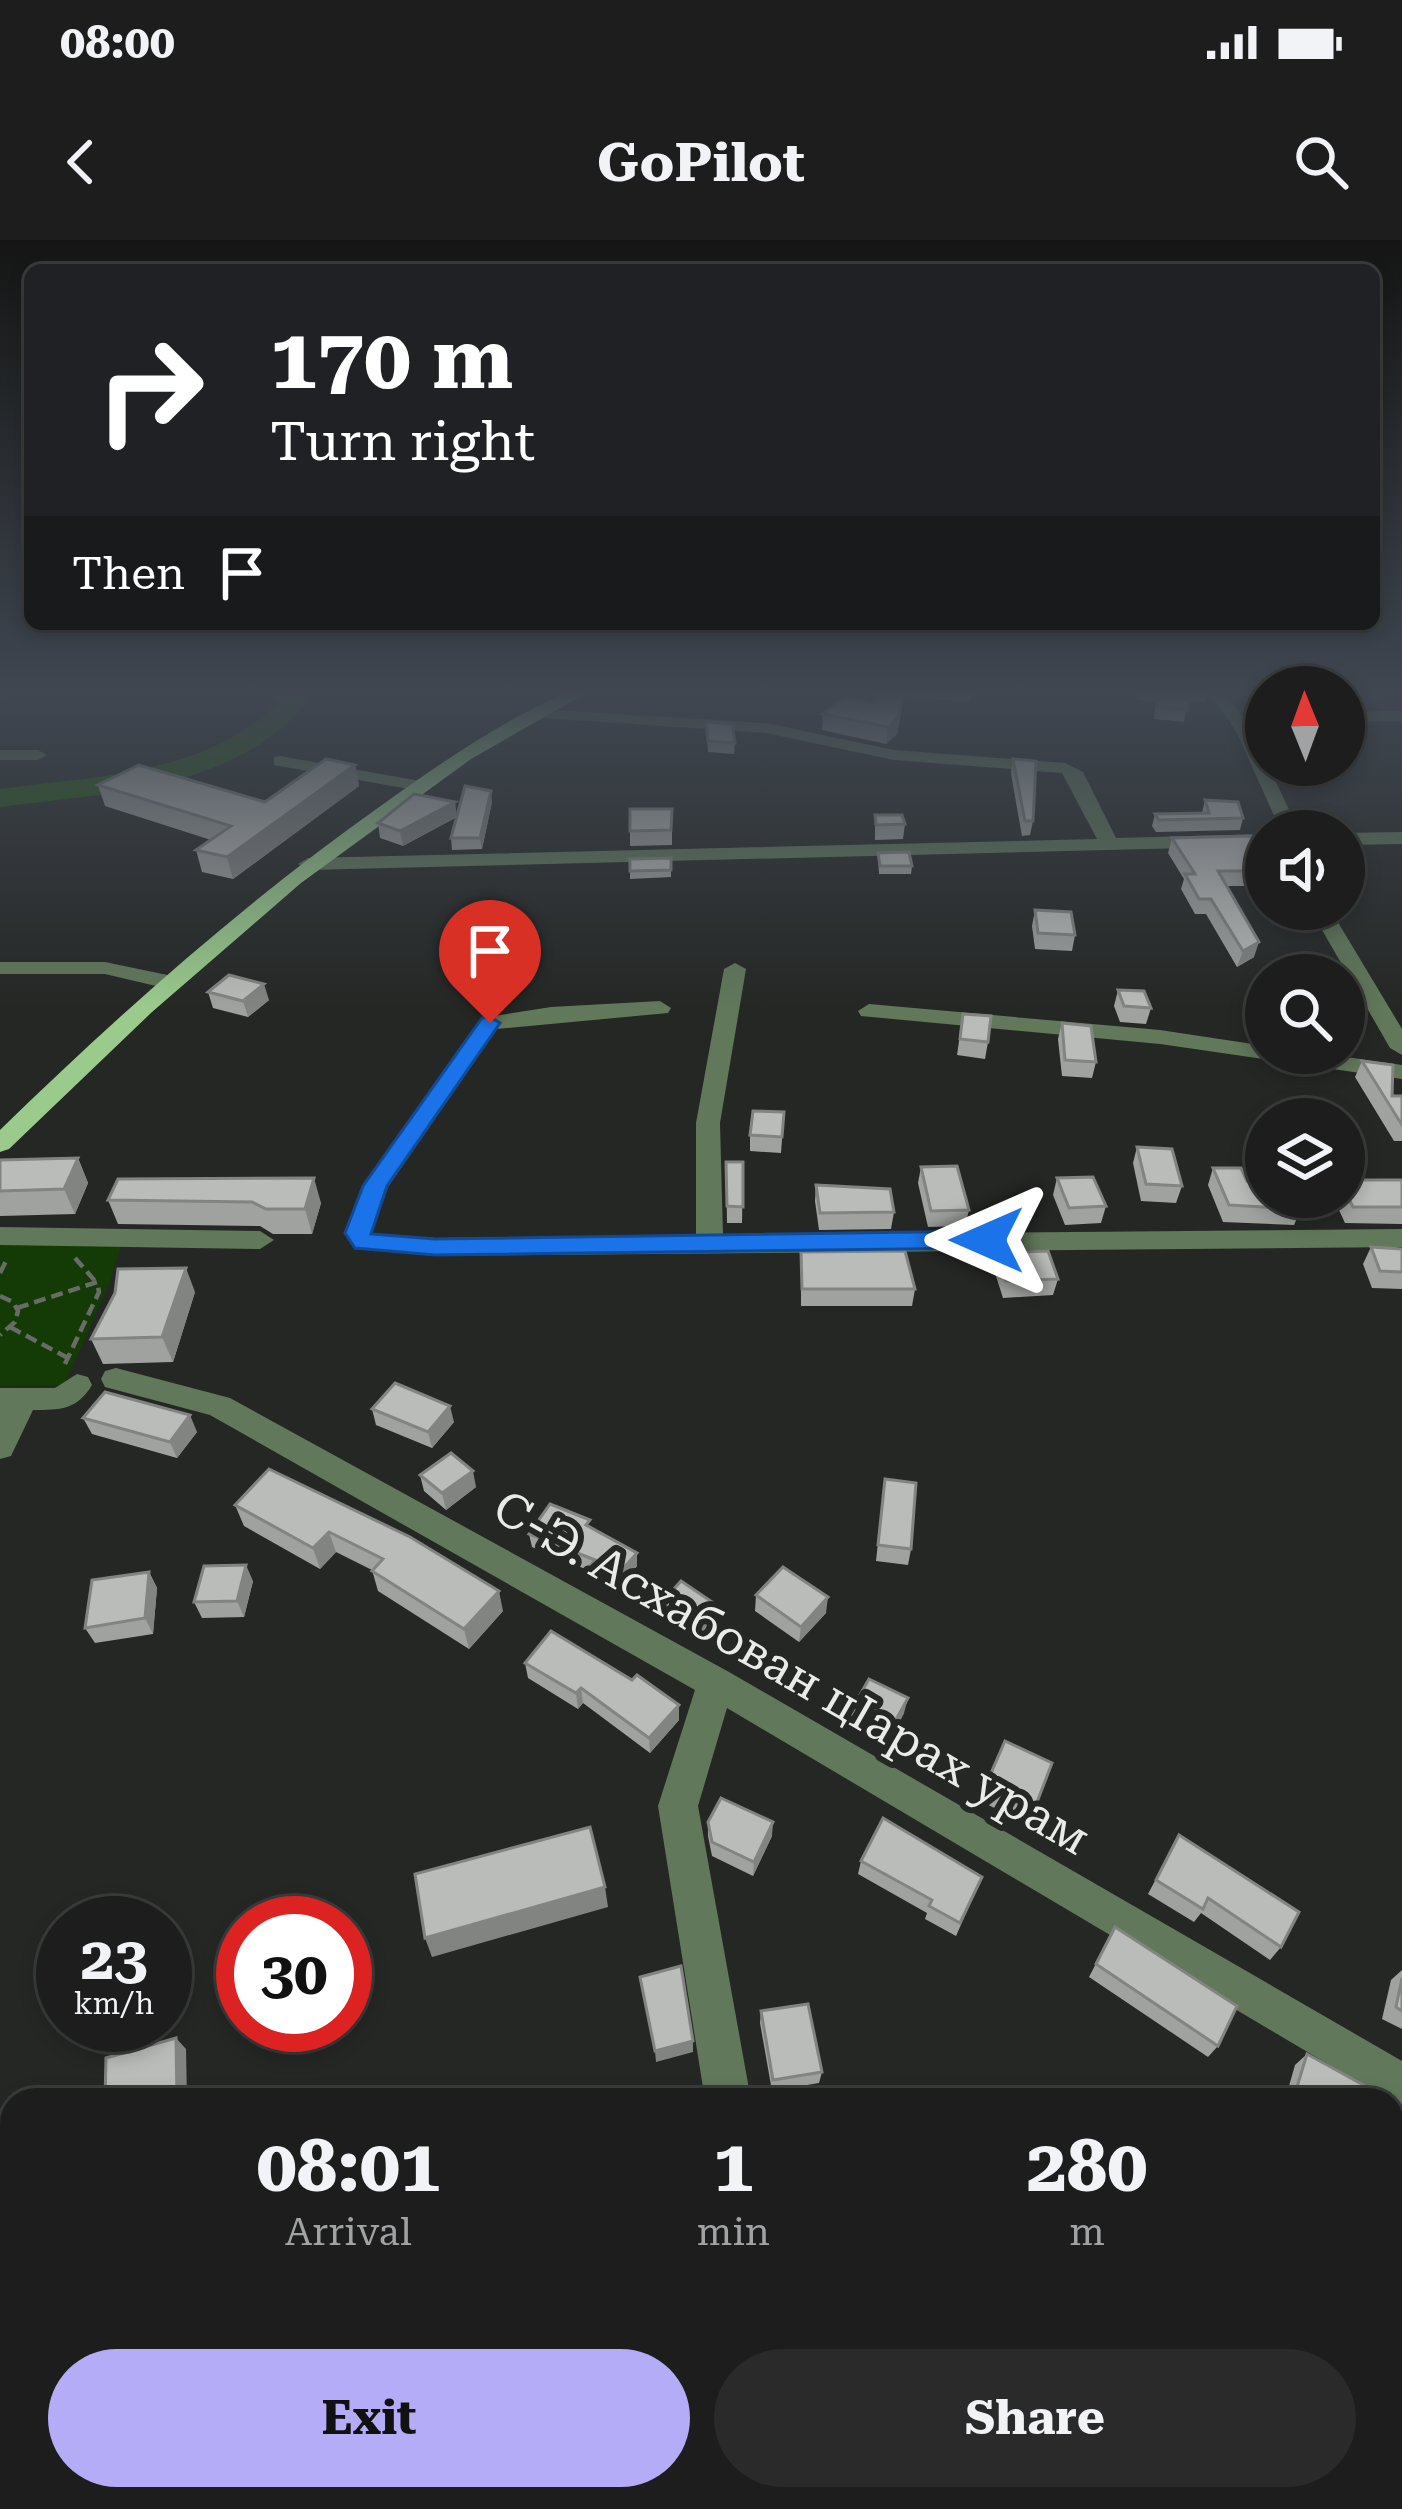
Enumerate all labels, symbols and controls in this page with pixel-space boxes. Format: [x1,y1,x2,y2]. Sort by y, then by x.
text: 08:00 [60,16,175,69]
icon: back [48,129,114,195]
icon: search [1288,129,1354,195]
text: GoPilot [597,131,805,194]
text: 170 m [270,310,513,408]
icon: right [72,312,228,468]
text: Turn right [270,410,535,473]
icon: arrive [209,540,275,606]
text: Then [72,547,185,600]
north arrow [1245,666,1365,786]
map controls [1245,666,1365,1218]
button: sound [1245,810,1365,930]
pin [439,900,541,1023]
icon: arrive [457,918,523,984]
button: search [1245,954,1365,1074]
button: layers [1245,1098,1365,1218]
position arrow [924,1177,1050,1303]
street label: С-Э. Асхабован цIарах урам [484,1479,1099,1867]
speed limit sign: 30 [216,1896,372,2052]
text: 23 [80,1923,148,1994]
text: km/h [74,1986,154,2021]
text: 08:01 [257,2124,440,2209]
text: 1 [713,2124,754,2209]
text: 280 [1027,2124,1147,2209]
text: Arrival [285,2209,412,2255]
text: min [697,2209,770,2255]
text: m [1069,2209,1105,2255]
button: Exit [48,2349,690,2487]
button: Share [714,2349,1356,2487]

